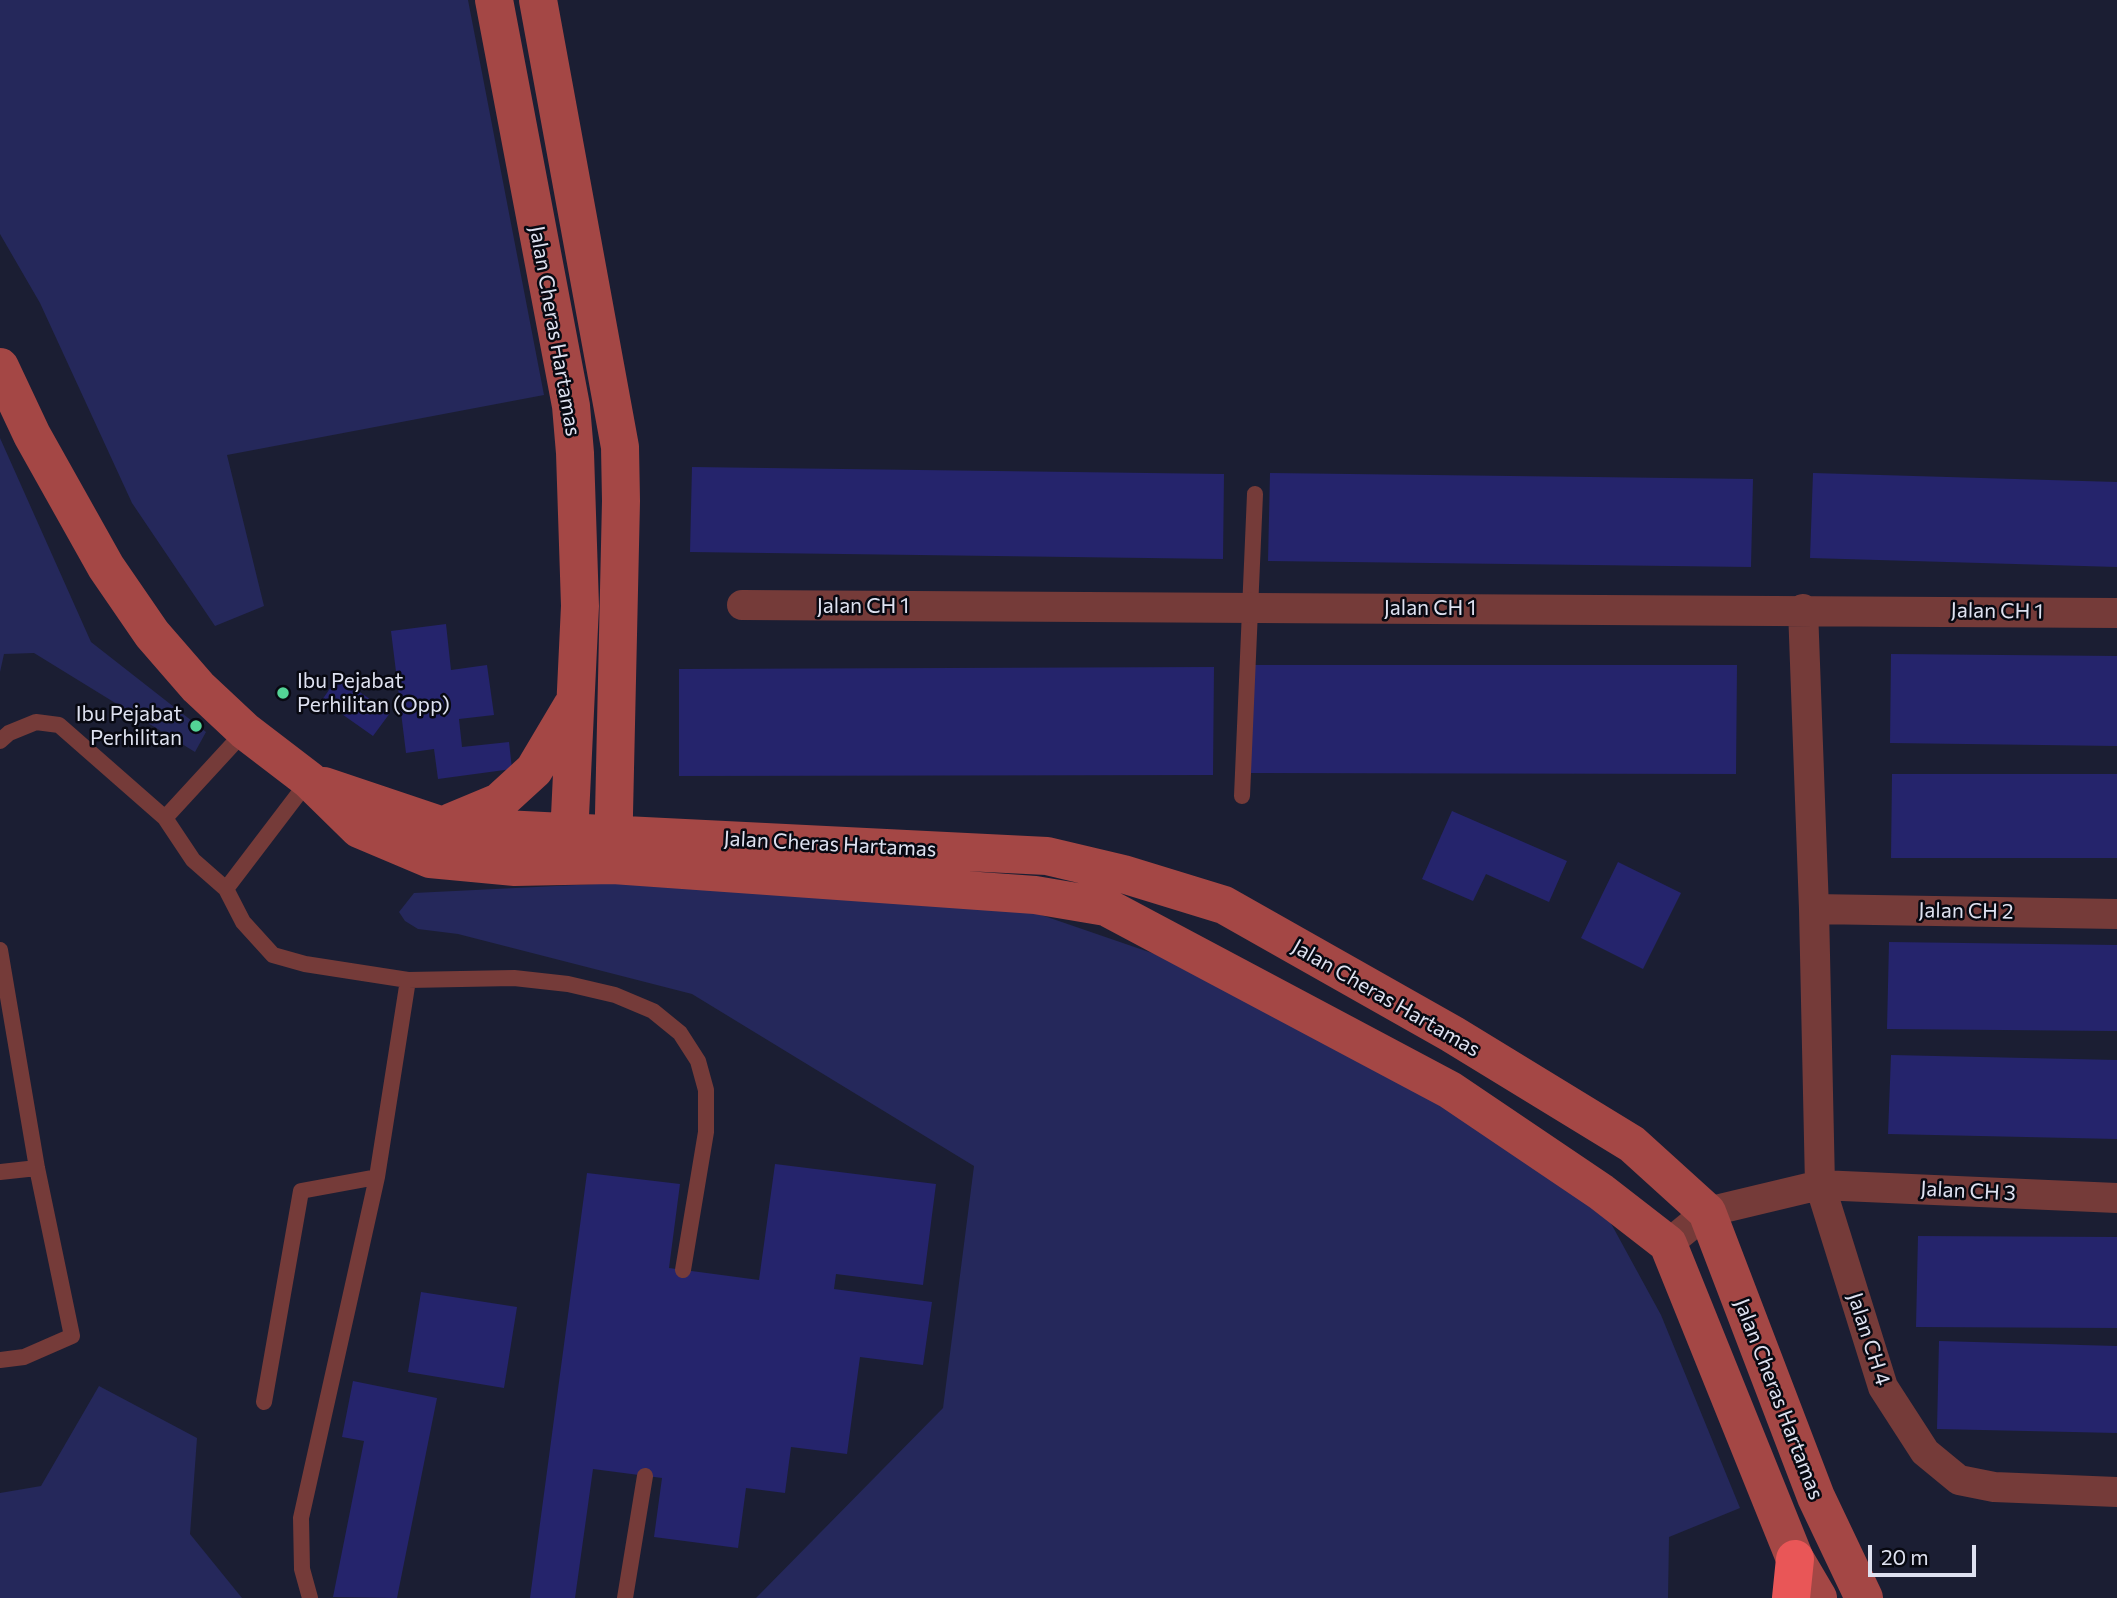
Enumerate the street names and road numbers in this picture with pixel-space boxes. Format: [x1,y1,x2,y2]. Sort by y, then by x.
street label: Jalan Cheras Hartamas [524,224,586,438]
street label: Jalan CH 1 [817,593,909,619]
street label: Jalan CH 1 [1384,595,1476,621]
street label: Jalan CH 1 [1950,598,2044,624]
street label: Jalan Cheras Hartamas [723,826,937,862]
street label: Jalan CH 2 [1918,898,2014,924]
street label: Jalan Cheras Hartamas [1287,934,1485,1062]
street label: Jalan CH 3 [1920,1176,2016,1206]
street label: Jalan CH 4 [1842,1289,1896,1389]
street label: Jalan Cheras Hartamas [1729,1295,1829,1503]

